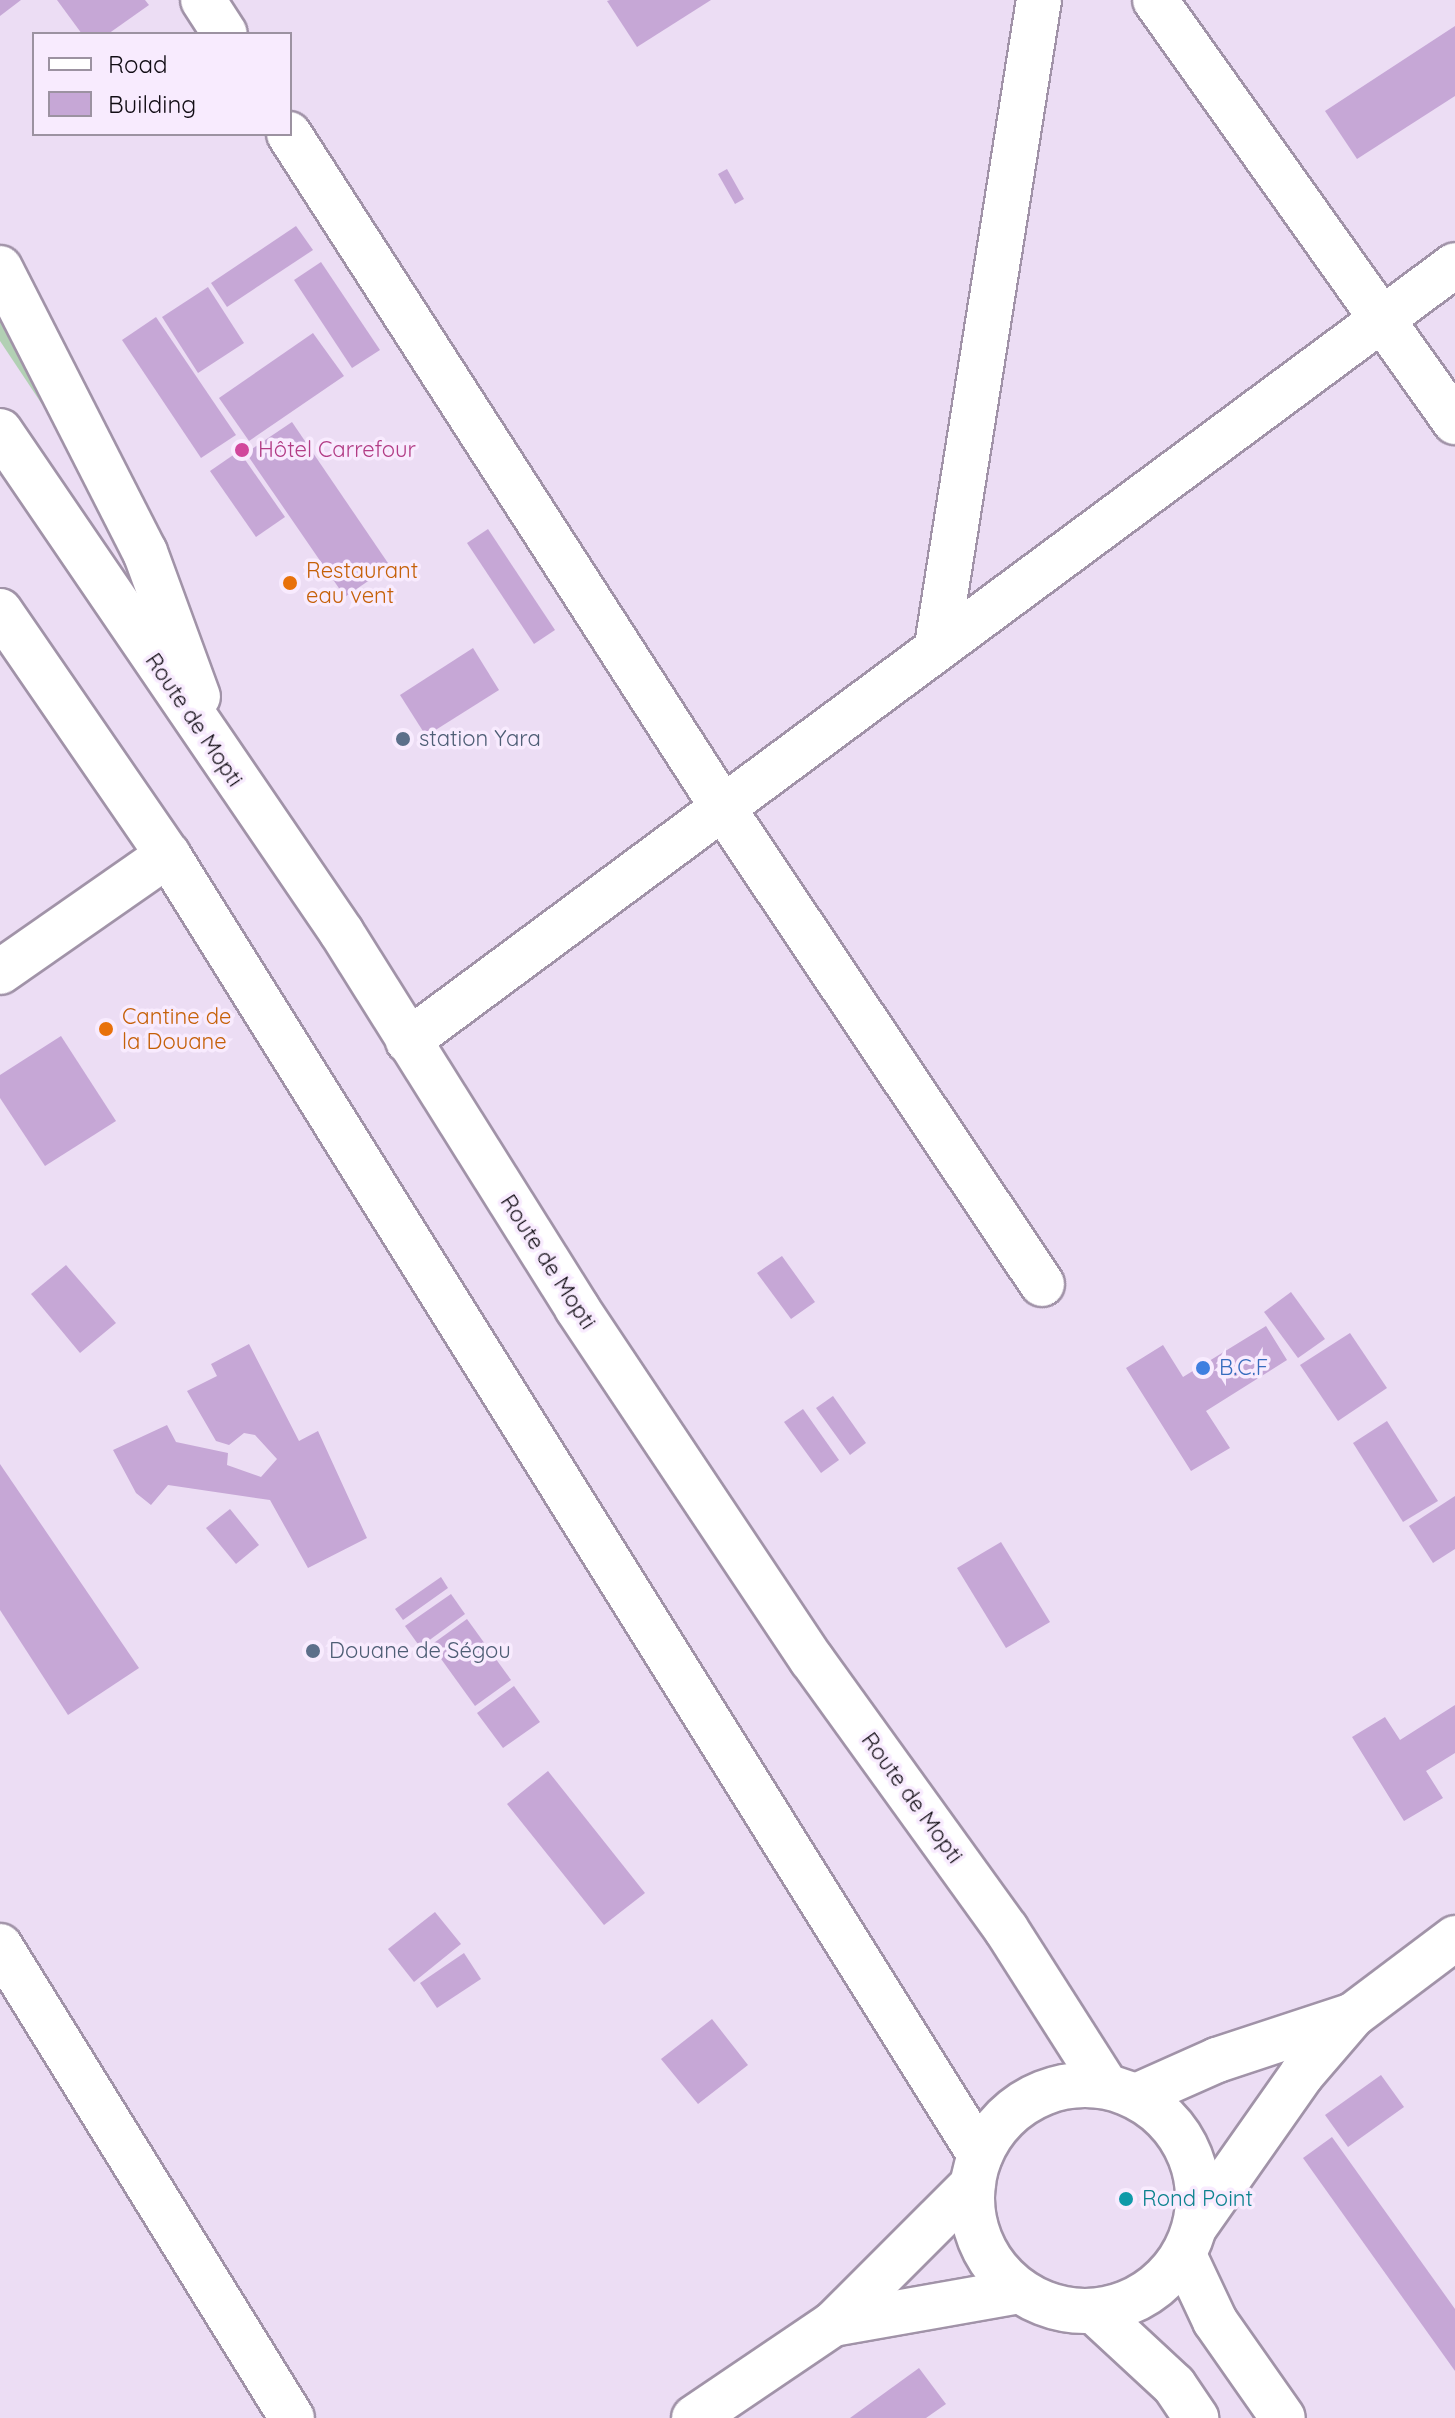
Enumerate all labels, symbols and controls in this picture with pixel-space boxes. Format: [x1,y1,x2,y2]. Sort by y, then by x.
legend [32,32,292,136]
text: Road [108,49,168,79]
text: Building [108,89,196,119]
place label: Hôtel Carrefour [258,437,416,463]
marker: Hôtel Carrefour [233,441,251,459]
place label: Restaurant eau vent [306,557,418,608]
marker: Restaurant eau vent [281,574,299,592]
street label: Route de Mopti [140,648,248,792]
place label: station Yara [419,726,541,752]
marker: station Yara [394,730,412,748]
place label: Cantine de la Douane [122,1003,231,1054]
marker: Cantine de la Douane [97,1020,115,1038]
street label: Route de Mopti [495,1190,601,1334]
place label: B.C.F [1219,1355,1268,1381]
marker: B.C.F [1194,1359,1212,1377]
place label: Douane de Ségou [329,1638,511,1664]
marker: Douane de Ségou [304,1642,322,1660]
street label: Route de Mopti [856,1728,968,1868]
place label: Rond Point [1142,2186,1253,2212]
marker: Rond Point [1117,2190,1135,2208]

